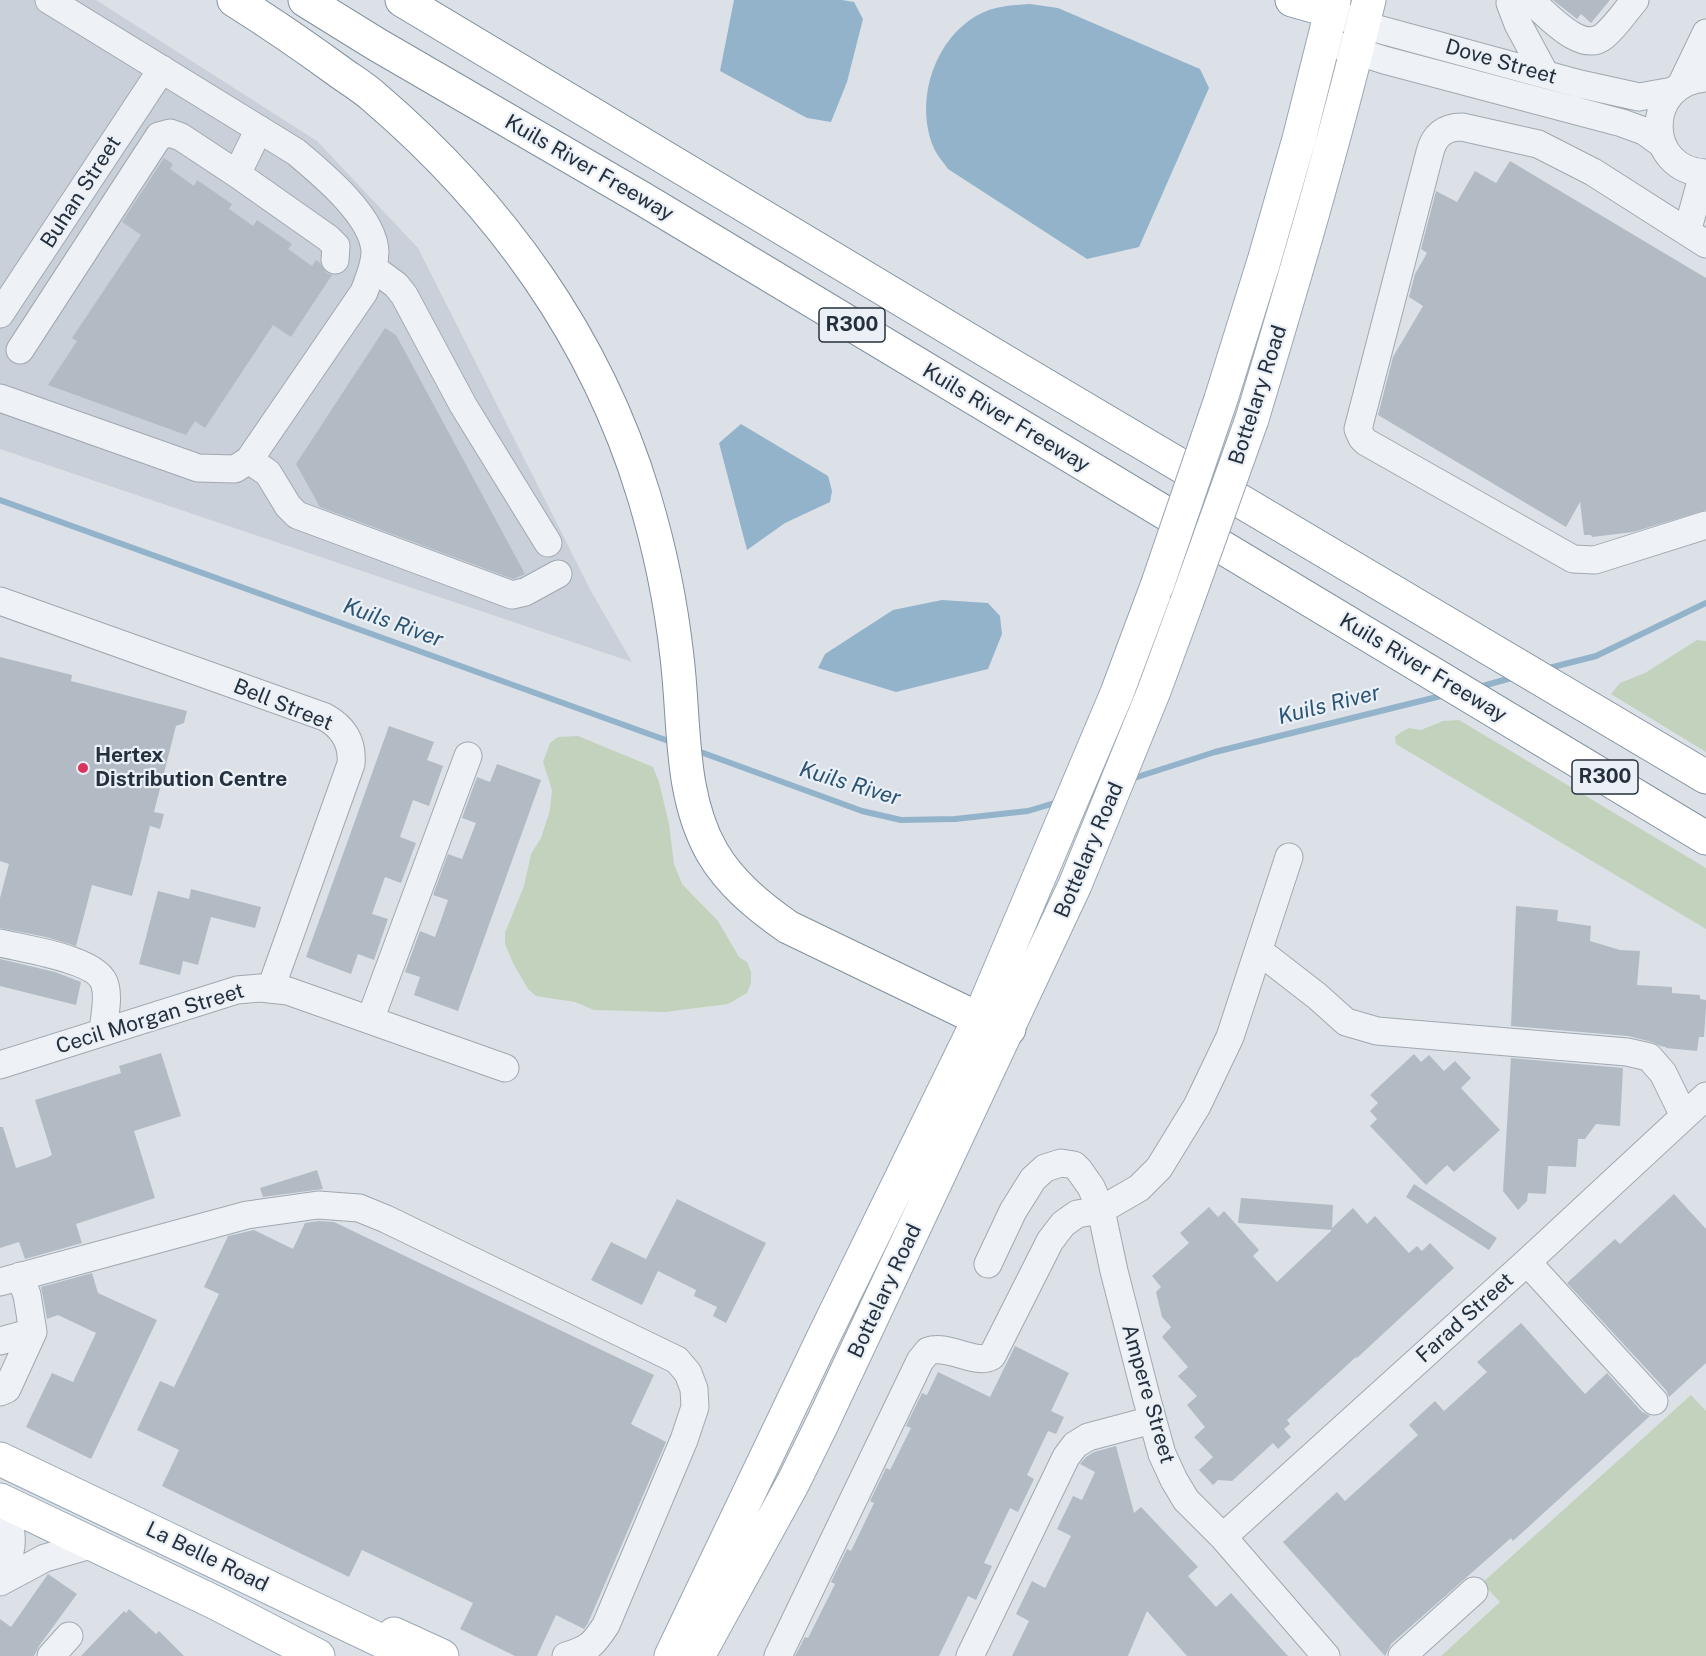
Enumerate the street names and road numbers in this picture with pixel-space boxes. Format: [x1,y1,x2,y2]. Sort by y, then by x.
street label: Dove Street [1442,34,1560,90]
street label: Kuils River Freeway [500,109,678,227]
street label: Buhan Street [35,131,127,253]
road number: R300 [819,308,885,342]
street label: Bottelary Road [1224,322,1292,468]
street label: Kuils River Freeway [918,358,1094,478]
street label: Kuils River Freeway [1335,608,1511,728]
street label: Bell Street [230,674,336,736]
road number: R300 [1572,760,1638,794]
street label: Bottelary Road [1049,778,1129,922]
street label: Cecil Morgan Street [53,978,247,1060]
street label: Bottelary Road [843,1220,927,1362]
street label: Farad Street [1411,1268,1519,1368]
street label: Ampere Street [1116,1321,1180,1467]
street label: La Belle Road [142,1516,272,1598]

